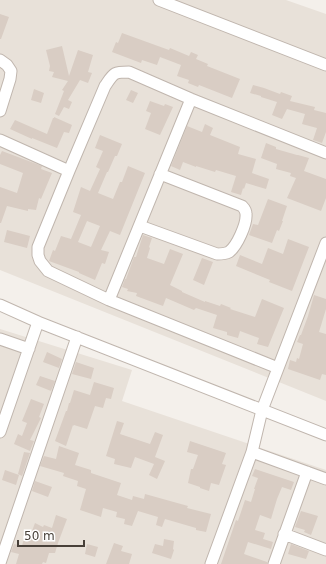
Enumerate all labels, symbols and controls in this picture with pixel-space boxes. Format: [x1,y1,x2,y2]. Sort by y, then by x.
scale bar [18,522,84,548]
text: 50 m [24,529,55,543]

